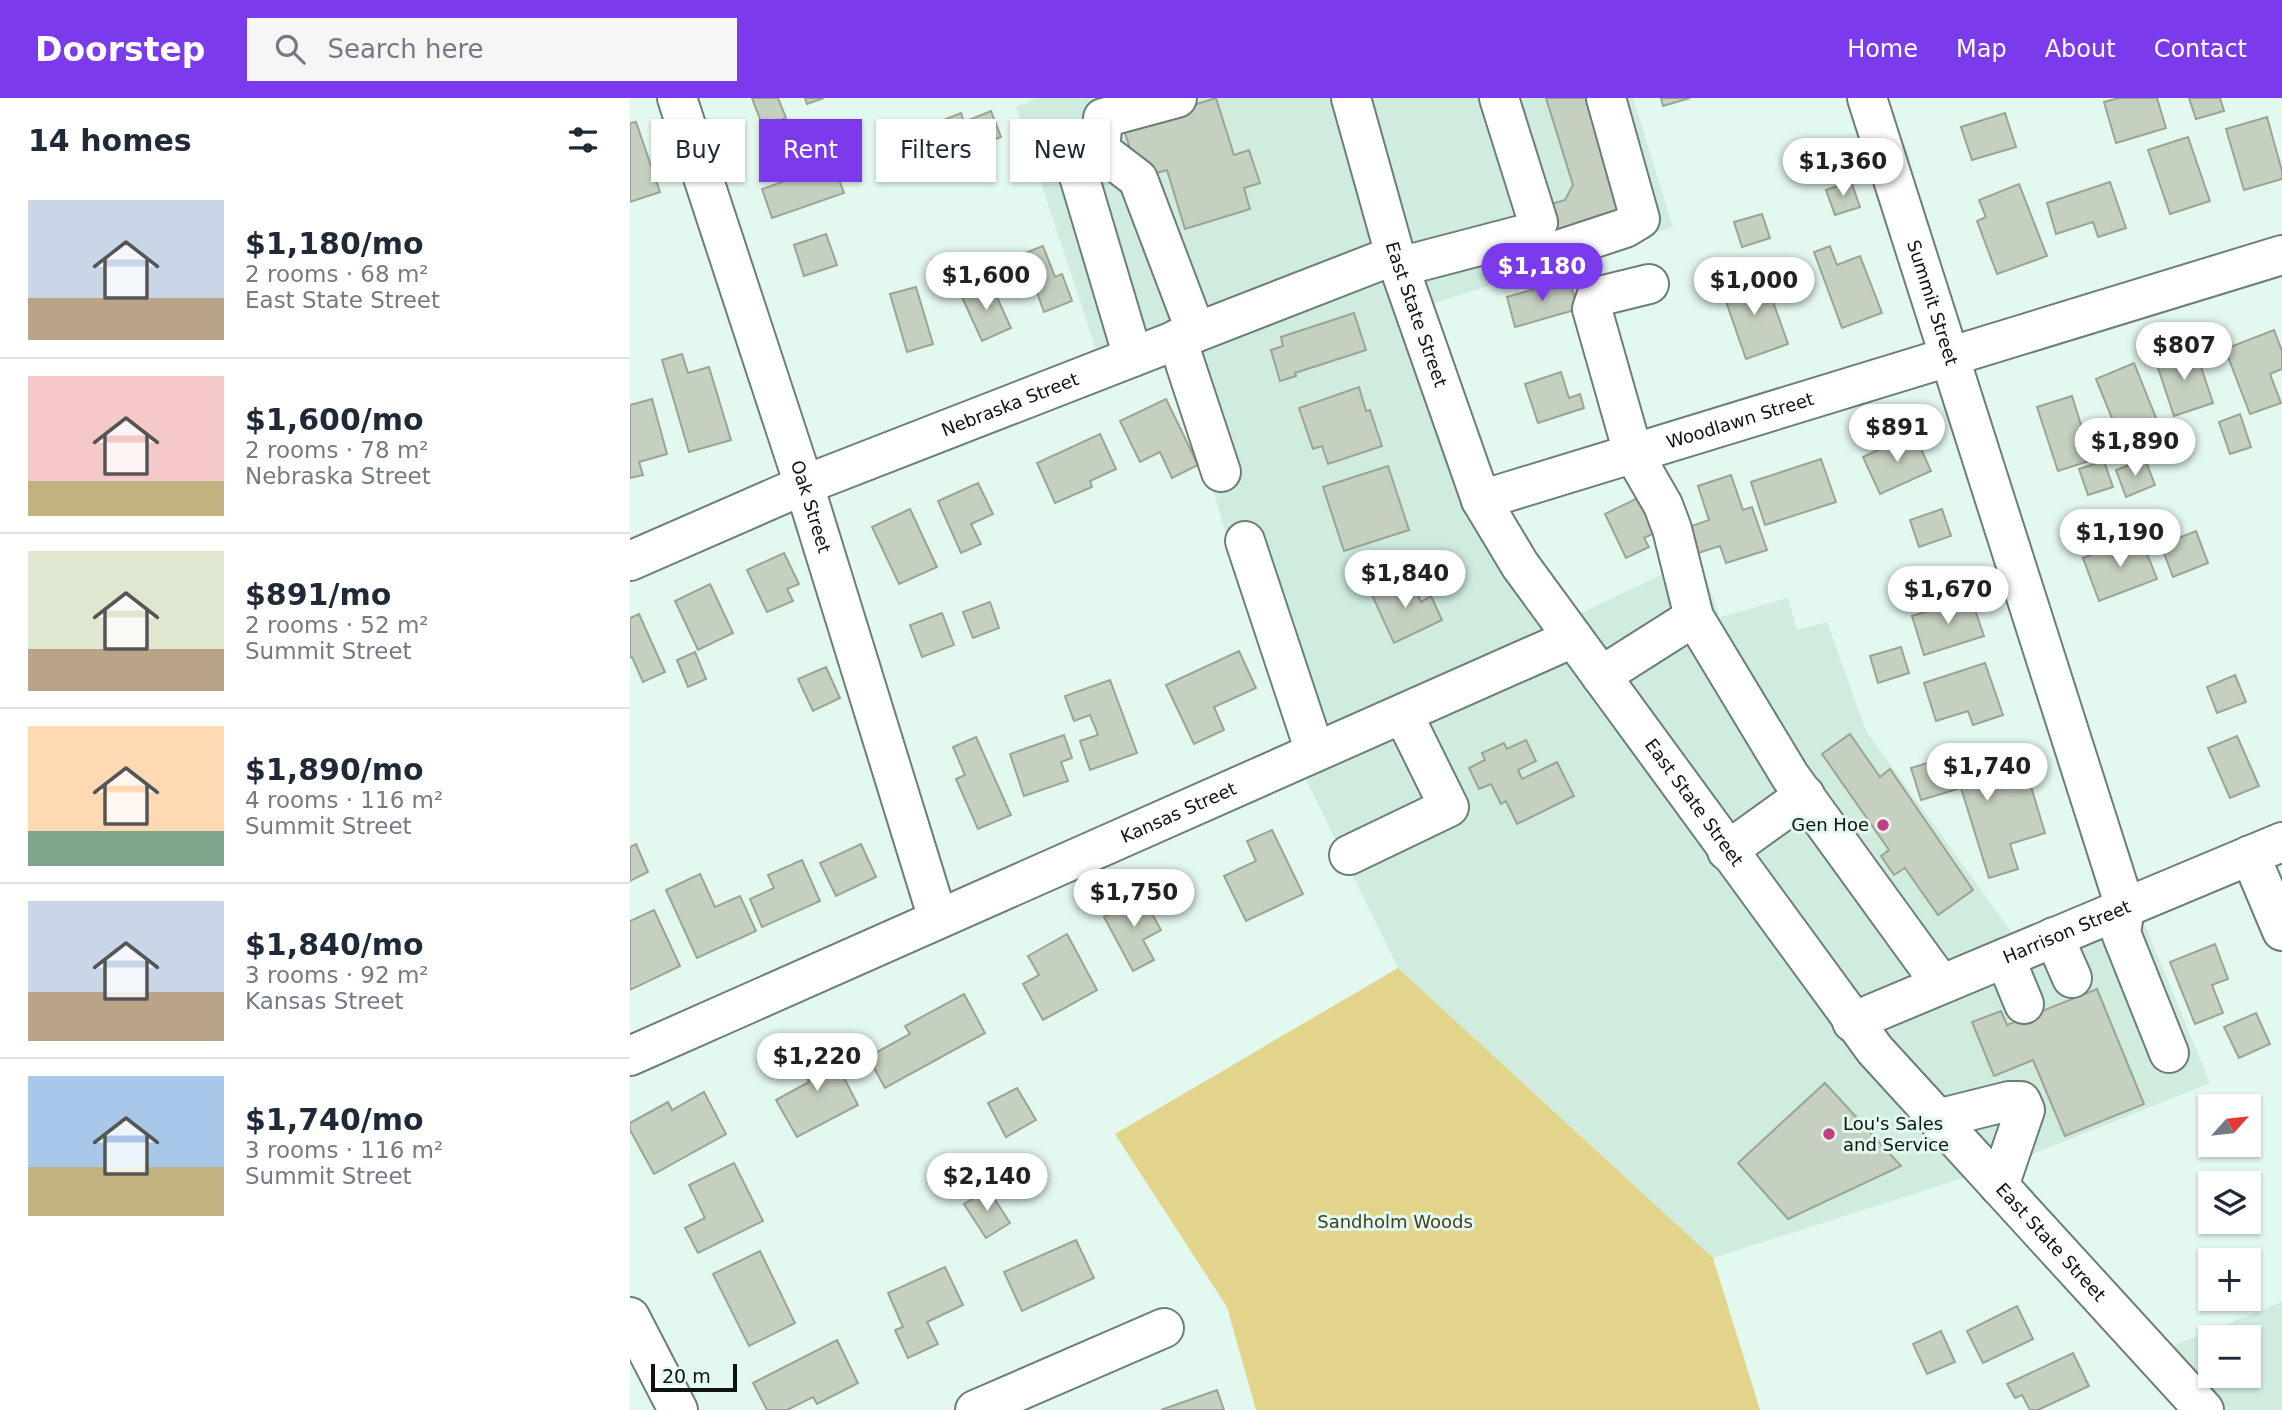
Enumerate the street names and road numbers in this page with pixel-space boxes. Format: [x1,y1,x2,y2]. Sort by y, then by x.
street label: Summit Street [1903,237,1963,368]
street label: East State Street [1382,239,1452,390]
street label: Nebraska Street [938,368,1081,440]
street label: Woodlawn Street [1664,388,1816,453]
street label: Oak Street [787,457,835,556]
street label: East State Street [1641,735,1748,870]
street label: Kansas Street [1117,778,1239,847]
street label: Harrison Street [2000,896,2134,968]
street label: East State Street [1992,1178,2110,1305]

